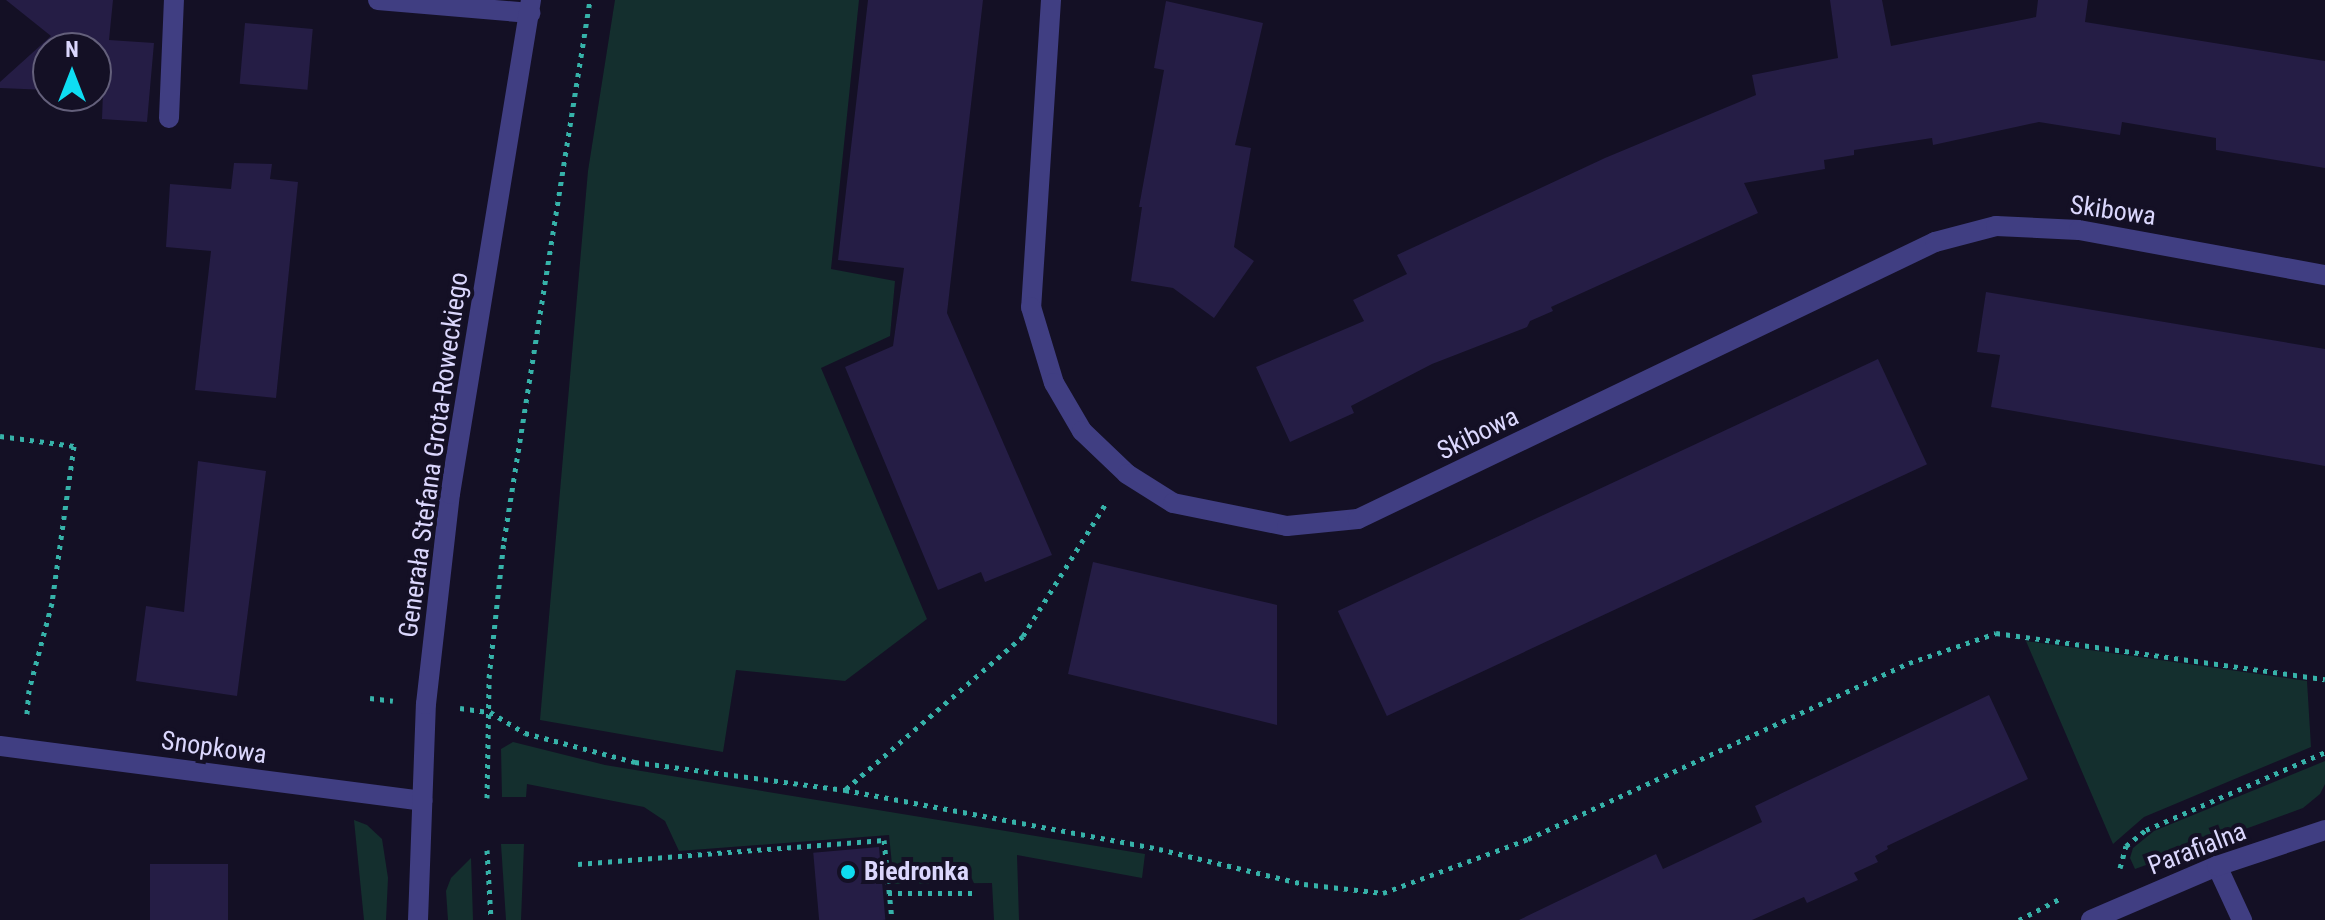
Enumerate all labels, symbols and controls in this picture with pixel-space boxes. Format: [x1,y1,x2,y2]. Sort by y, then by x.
north arrow [32,32,112,112]
text: N [65,37,79,62]
street label: Skibowa [2068,190,2158,232]
street label: Generała Stefana Grota-Roweckiego [393,270,475,640]
street label: Skibowa [1432,401,1524,467]
street label: Snopkowa [159,725,269,771]
street label: Parafialna [2143,816,2251,882]
place label: Biedronka [864,856,969,888]
marker: Biedronka [839,863,857,881]

